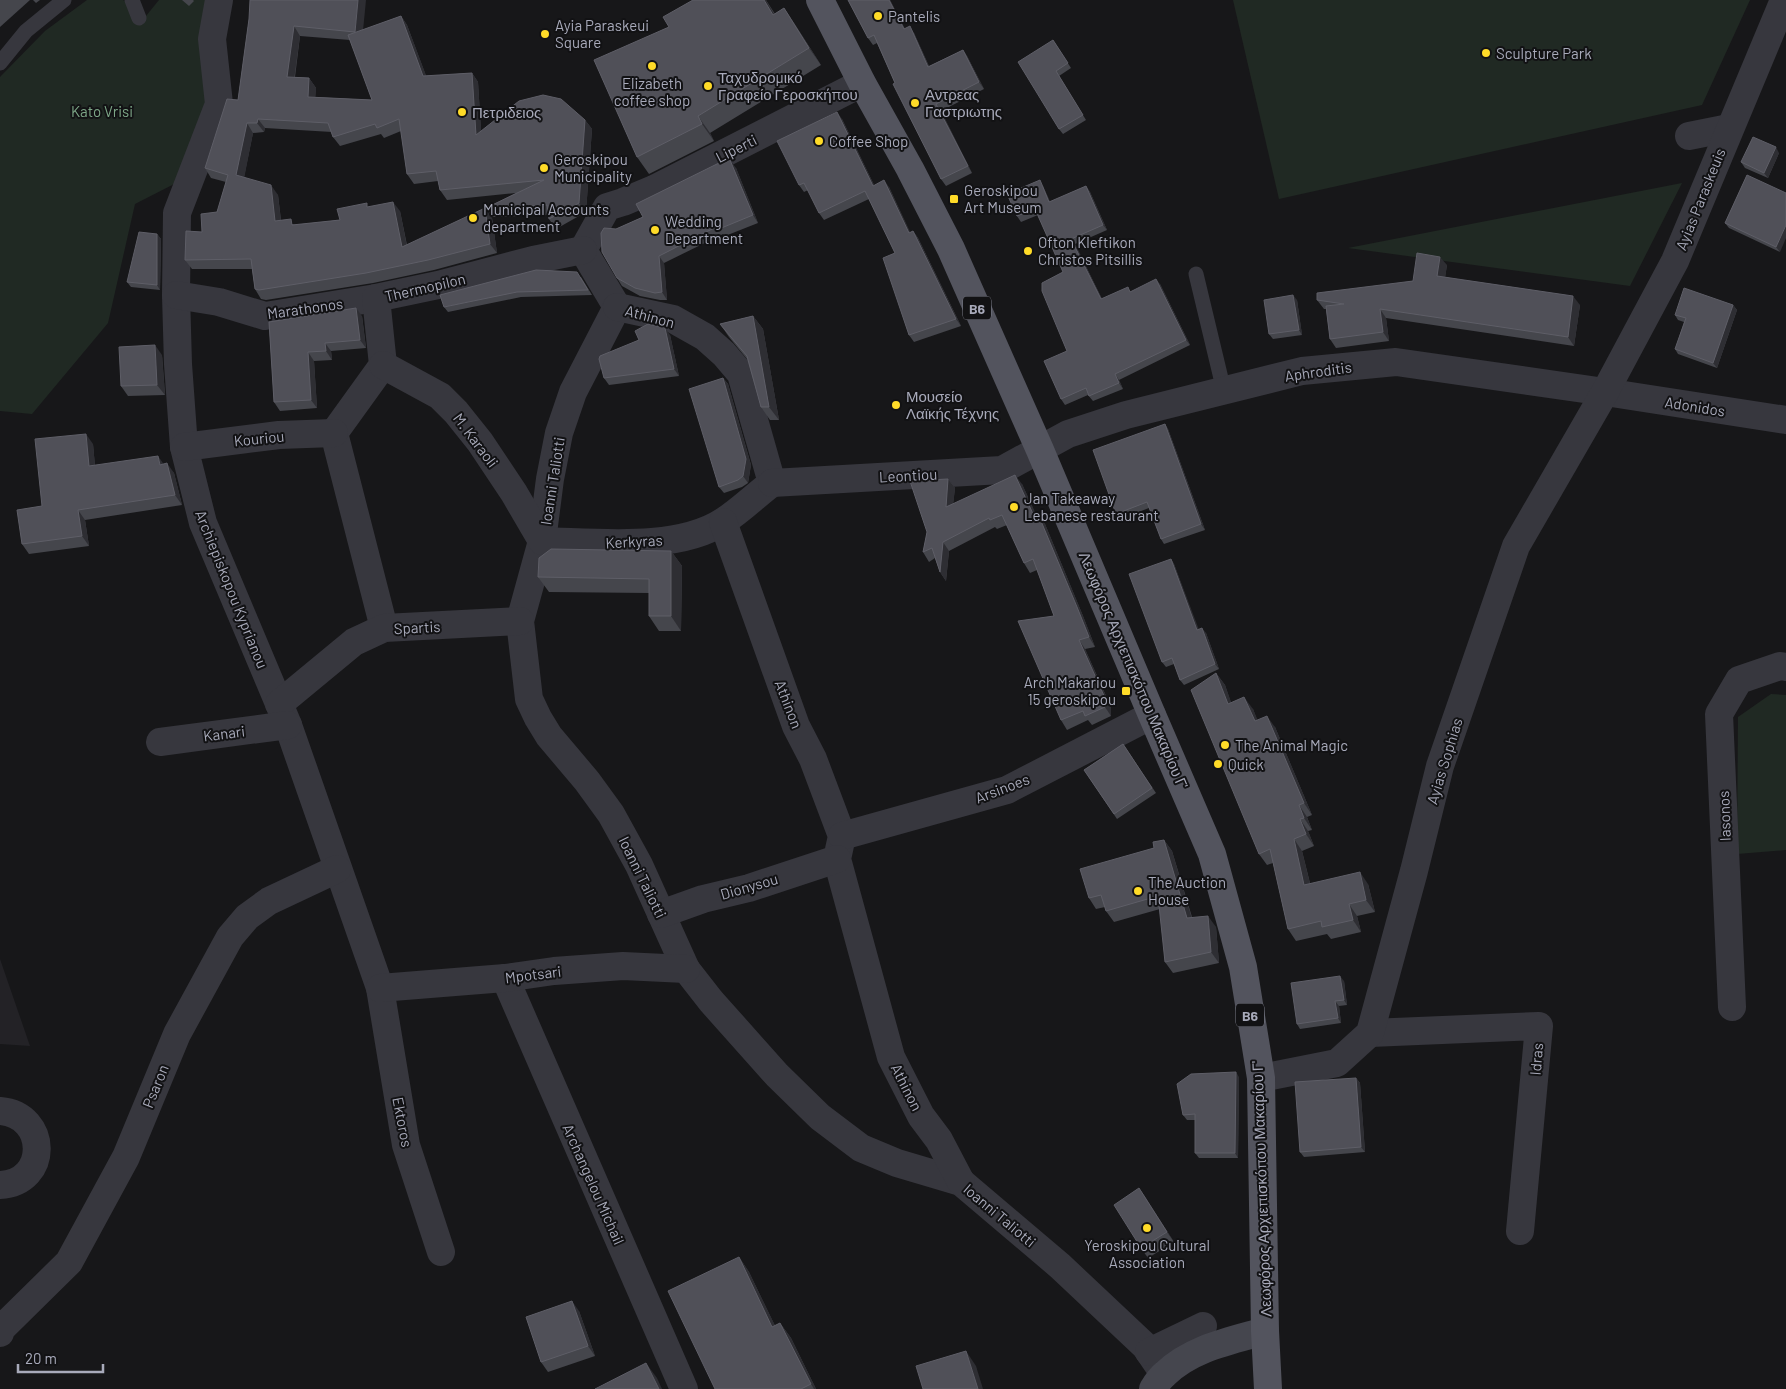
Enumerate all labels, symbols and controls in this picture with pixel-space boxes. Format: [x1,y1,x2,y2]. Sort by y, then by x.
place label: Pantelis [888,7,940,25]
marker: Pantelis [872,10,884,22]
place label: Ayia Paraskeui Square [555,16,649,51]
marker: Ayia Paraskeui Square [539,28,551,40]
place label: Sculpture Park [1496,44,1592,62]
marker: Sculpture Park [1480,47,1492,59]
marker: Elizabeth coffee shop [646,60,658,72]
place label: Ταχυδρομικό Γραφείο Γεροσκήπου [718,68,858,103]
place label: Elizabeth coffee shop [614,74,690,109]
marker: Ταχυδρομικό Γραφείο Γεροσκήπου [702,80,714,92]
place label: Αντρεας Γαστριωτης [925,85,1002,120]
marker: Αντρεας Γαστριωτης [909,97,921,109]
park label: Kato Vrisi [71,102,133,120]
place label: Πετριδειος [472,103,541,121]
marker: Πετριδειος [456,106,468,118]
street label: Liperti [713,130,759,166]
place label: Coffee Shop [829,132,908,150]
marker: Coffee Shop [813,135,825,147]
street label: Ayias Paraskeuis [1671,145,1729,253]
place label: Geroskipou Municipality [554,150,632,185]
marker: Geroskipou Municipality [538,162,550,174]
place label: Geroskipou Art Museum [964,181,1042,216]
marker: Geroskipou Art Museum [948,193,960,205]
place label: Municipal Accounts department [483,200,609,235]
marker: Municipal Accounts department [467,212,479,224]
place label: Wedding Department [665,212,743,247]
marker: Wedding Department [649,224,661,236]
place label: Ofton Kleftikon Christos Pitsillis [1038,233,1142,268]
marker: Ofton Kleftikon Christos Pitsillis [1022,245,1034,257]
street label: Thermopilon [383,269,467,305]
street label: Marathonos [266,294,344,322]
road number: B6 [963,296,991,320]
street label: Athinon [623,301,677,331]
street label: Aphroditis [1283,357,1353,385]
place label: Μουσείο Λαϊκής Τέχνης [906,387,999,422]
street label: Adonidos [1664,392,1726,420]
marker: Μουσείο Λαϊκής Τέχνης [890,399,902,411]
street label: M. Karaoli [450,409,502,471]
street label: Kouriou [233,426,285,450]
street label: Ioanni Taliotti [536,436,568,526]
street label: Leontiou [878,464,938,486]
place label: Jan Takeaway Lebanese restaurant [1024,489,1159,524]
marker: Jan Takeaway Lebanese restaurant [1008,501,1020,513]
street label: Archiepiskopou Kyprianou [192,507,272,671]
street label: Kerkyras [605,531,663,551]
street label: Λεωφόρος Αρχιεπισκόπου Μακαρίου Γ' [1076,549,1192,791]
street label: Spartis [393,617,441,637]
place label: Arch Makariou 15 geroskipou [1024,673,1116,708]
street label: Athinon [772,677,806,731]
marker: Arch Makariou 15 geroskipou [1120,685,1132,697]
street label: Ayias Sophias [1422,716,1466,806]
street label: Kanari [202,722,246,744]
place label: The Animal Magic [1235,736,1348,754]
marker: The Animal Magic [1219,739,1231,751]
place label: Quick [1228,755,1264,773]
marker: Quick [1212,758,1224,770]
street label: Arsinoes [972,769,1032,807]
street label: Iasonos [1714,791,1734,841]
street label: Ioanni Taliotti [615,833,671,921]
street label: Dionysou [718,869,780,903]
place label: The Auction House [1148,873,1226,908]
marker: The Auction House [1132,885,1144,897]
street label: Mpotsari [504,962,562,986]
road number: B6 [1236,1004,1264,1026]
street label: Idras [1526,1042,1546,1076]
street label: Athinon [888,1060,926,1114]
street label: Λεωφόρος Αρχιεπισκόπου Μακαρίου Γ' [1248,1061,1274,1317]
street label: Psaron [138,1062,172,1110]
street label: Ektoros [389,1095,417,1149]
street label: Archangelou Michail [559,1121,629,1247]
street label: Ioanni Taliotti [960,1180,1040,1250]
marker: Yeroskipou Cultural Association [1141,1222,1153,1234]
place label: Yeroskipou Cultural Association [1084,1236,1210,1271]
scale bar [18,1342,102,1374]
text: 20 m [25,1349,57,1367]

